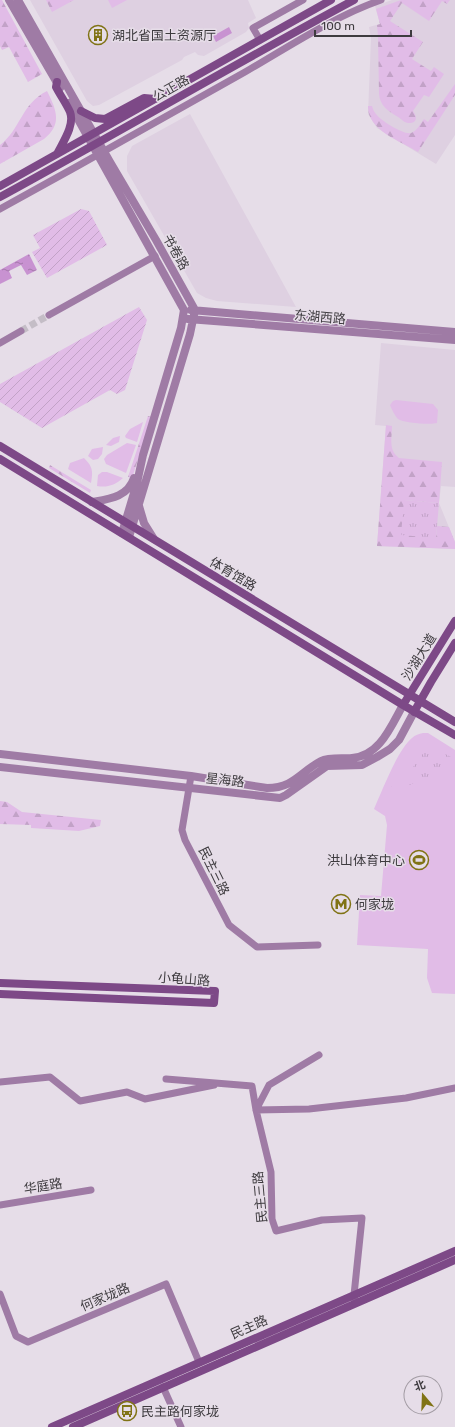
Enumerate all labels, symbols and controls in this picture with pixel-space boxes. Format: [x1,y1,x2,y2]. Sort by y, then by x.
scale bar [315,12,411,38]
text: 100 m [321,19,355,33]
building icon: 湖北省国土资源厅 [87,24,109,46]
place label: 湖北省国土资源厅 [112,28,216,43]
street label: 公正路 [150,72,192,104]
street label: 书卷路 [160,231,192,273]
street label: 东湖西路 [293,307,347,327]
street label: 体育馆路 [207,554,259,594]
street label: 沙湖大道 [399,631,439,683]
street label: 星海路 [205,771,245,789]
street label: 民主三路 [196,844,232,898]
sports icon: 洪山体育中心 [408,849,430,871]
place label: 洪山体育中心 [327,853,405,868]
metro station icon: 何家垅 [330,893,352,915]
place label: 何家垅 [355,897,394,912]
street label: 小龟山路 [158,970,210,988]
street label: 民主三路 [250,1170,270,1224]
street label: 华庭路 [23,1176,63,1196]
street label: 何家垅路 [78,1280,132,1314]
street label: 民主路 [228,1312,270,1342]
north arrow [403,1375,443,1415]
text: 北 [413,1378,427,1394]
bus stop icon: 民主路何家垅 [116,1400,138,1422]
place label: 民主路何家垅 [141,1404,219,1419]

